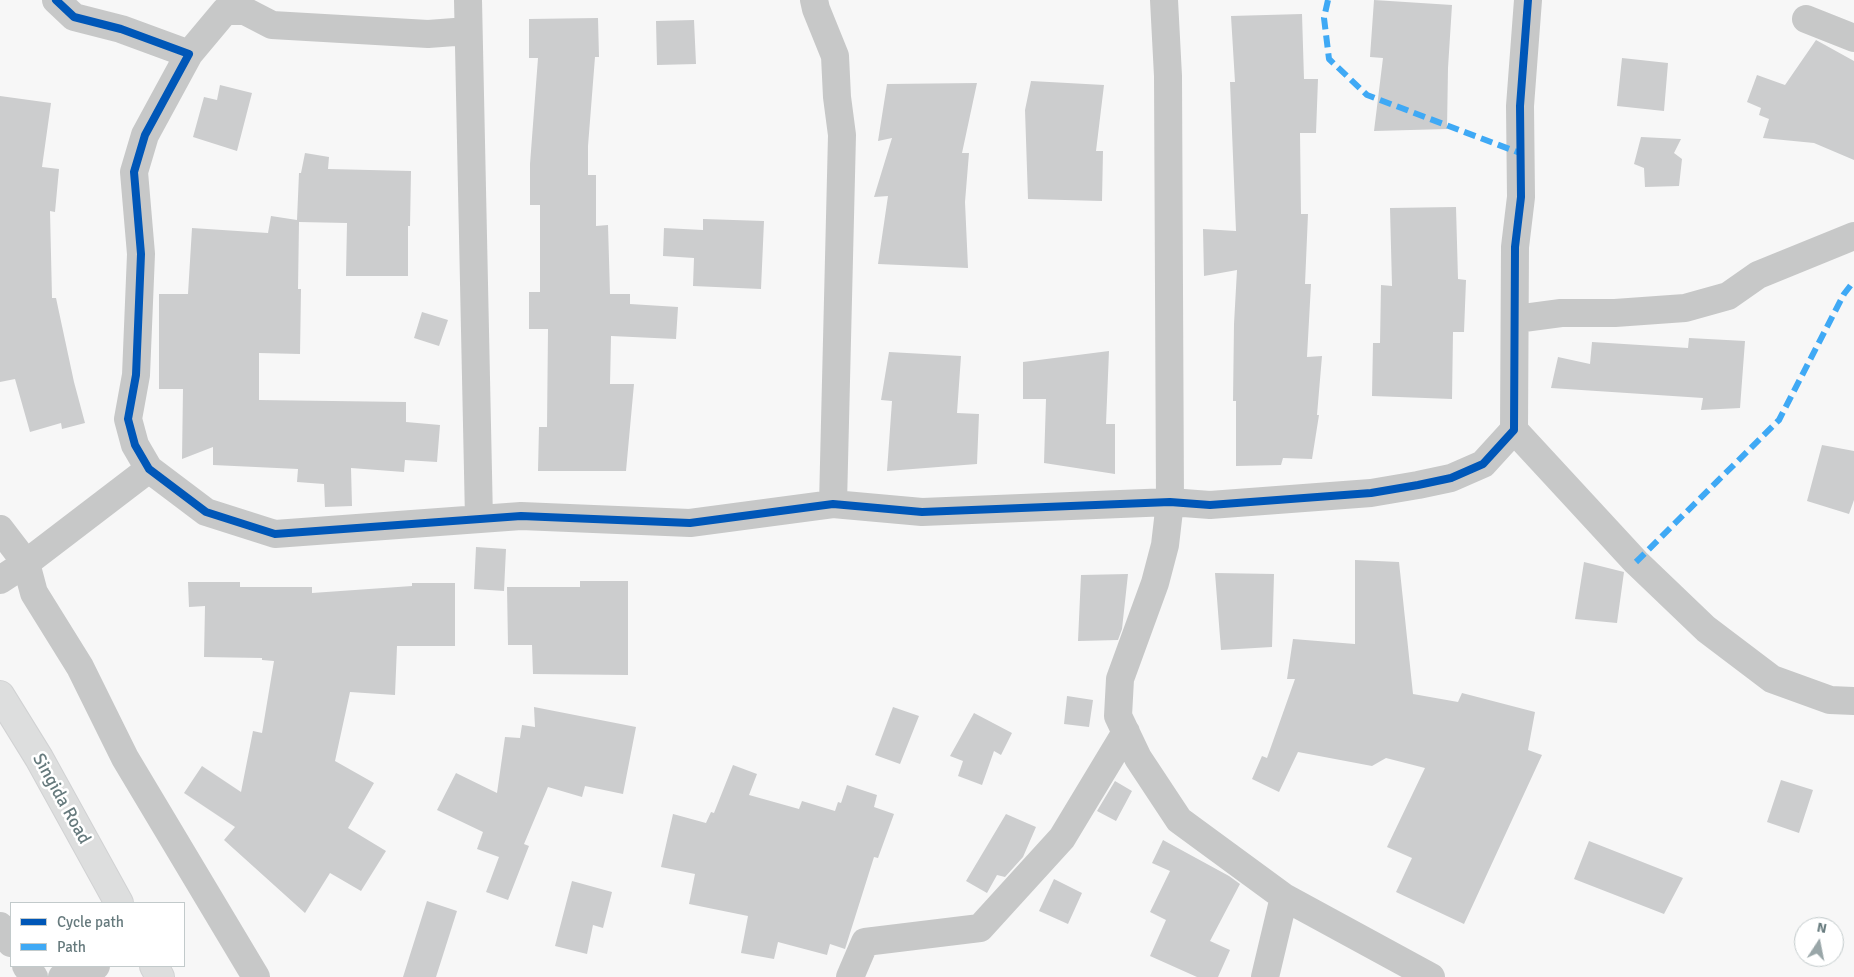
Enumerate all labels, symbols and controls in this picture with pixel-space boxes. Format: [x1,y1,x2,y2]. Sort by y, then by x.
street label: Singida Road [27,750,95,848]
legend [10,902,185,967]
text: Cycle path [57,913,124,931]
north arrow [1794,917,1844,967]
text: N [1815,918,1828,937]
text: Path [57,938,86,956]

